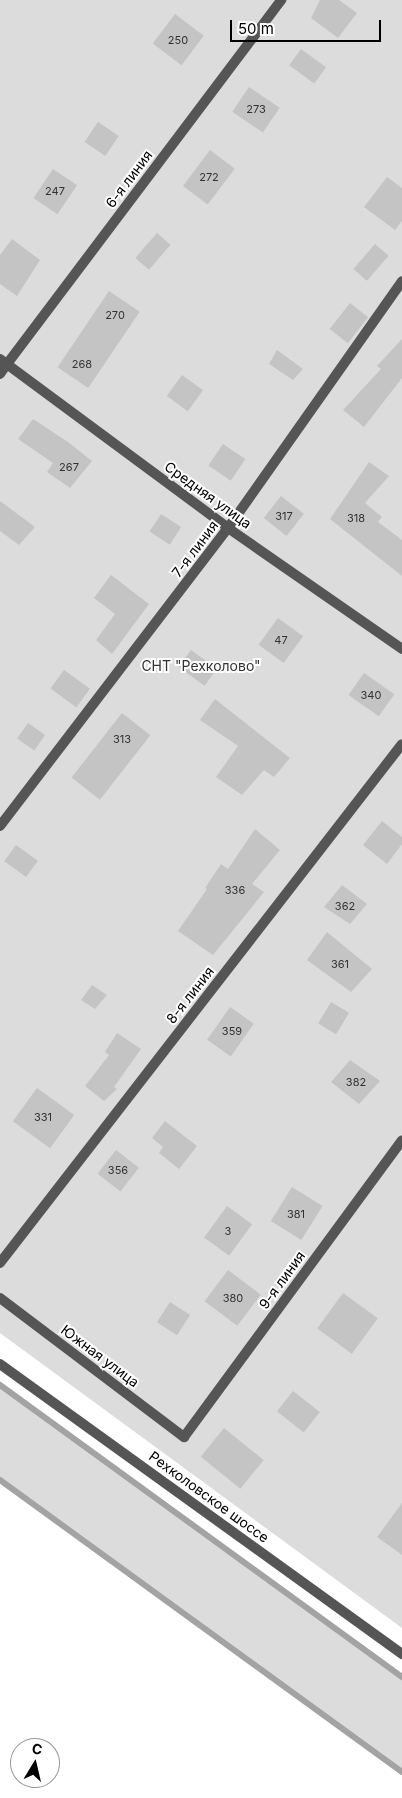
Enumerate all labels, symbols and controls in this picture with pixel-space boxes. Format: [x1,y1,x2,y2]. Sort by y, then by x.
scale bar [232,10,383,42]
text: 50 m [238,19,274,38]
house number: 250 [168,33,188,47]
house number: 273 [246,102,266,116]
street label: 6-я линия [102,147,156,211]
house number: 272 [199,170,219,184]
house number: 247 [45,184,65,198]
house number: 270 [105,308,125,322]
house number: 268 [72,357,92,371]
street label: Средняя улица [161,458,255,532]
house number: 267 [59,460,79,474]
house number: 317 [275,509,293,523]
house number: 318 [347,511,365,525]
street label: 7-я линия [168,517,222,581]
house number: 47 [274,633,288,647]
park label: СНТ "Рехколово" [141,658,261,674]
house number: 340 [361,688,381,702]
house number: 313 [113,732,131,746]
house number: 336 [225,883,245,897]
house number: 362 [335,899,355,913]
house number: 361 [331,957,349,971]
street label: 8-я линия [163,963,217,1027]
house number: 359 [222,1024,242,1038]
house number: 382 [346,1075,366,1089]
house number: 331 [34,1110,52,1124]
house number: 356 [108,1163,128,1177]
house number: 381 [287,1207,305,1221]
house number: 3 [225,1224,231,1238]
street label: 9-я линия [255,1248,309,1312]
house number: 380 [223,1291,243,1305]
street label: Южная улица [58,1321,142,1391]
street label: Рехколовское шоссе [146,1448,272,1546]
north arrow [10,1738,60,1788]
text: С [31,1739,44,1758]

